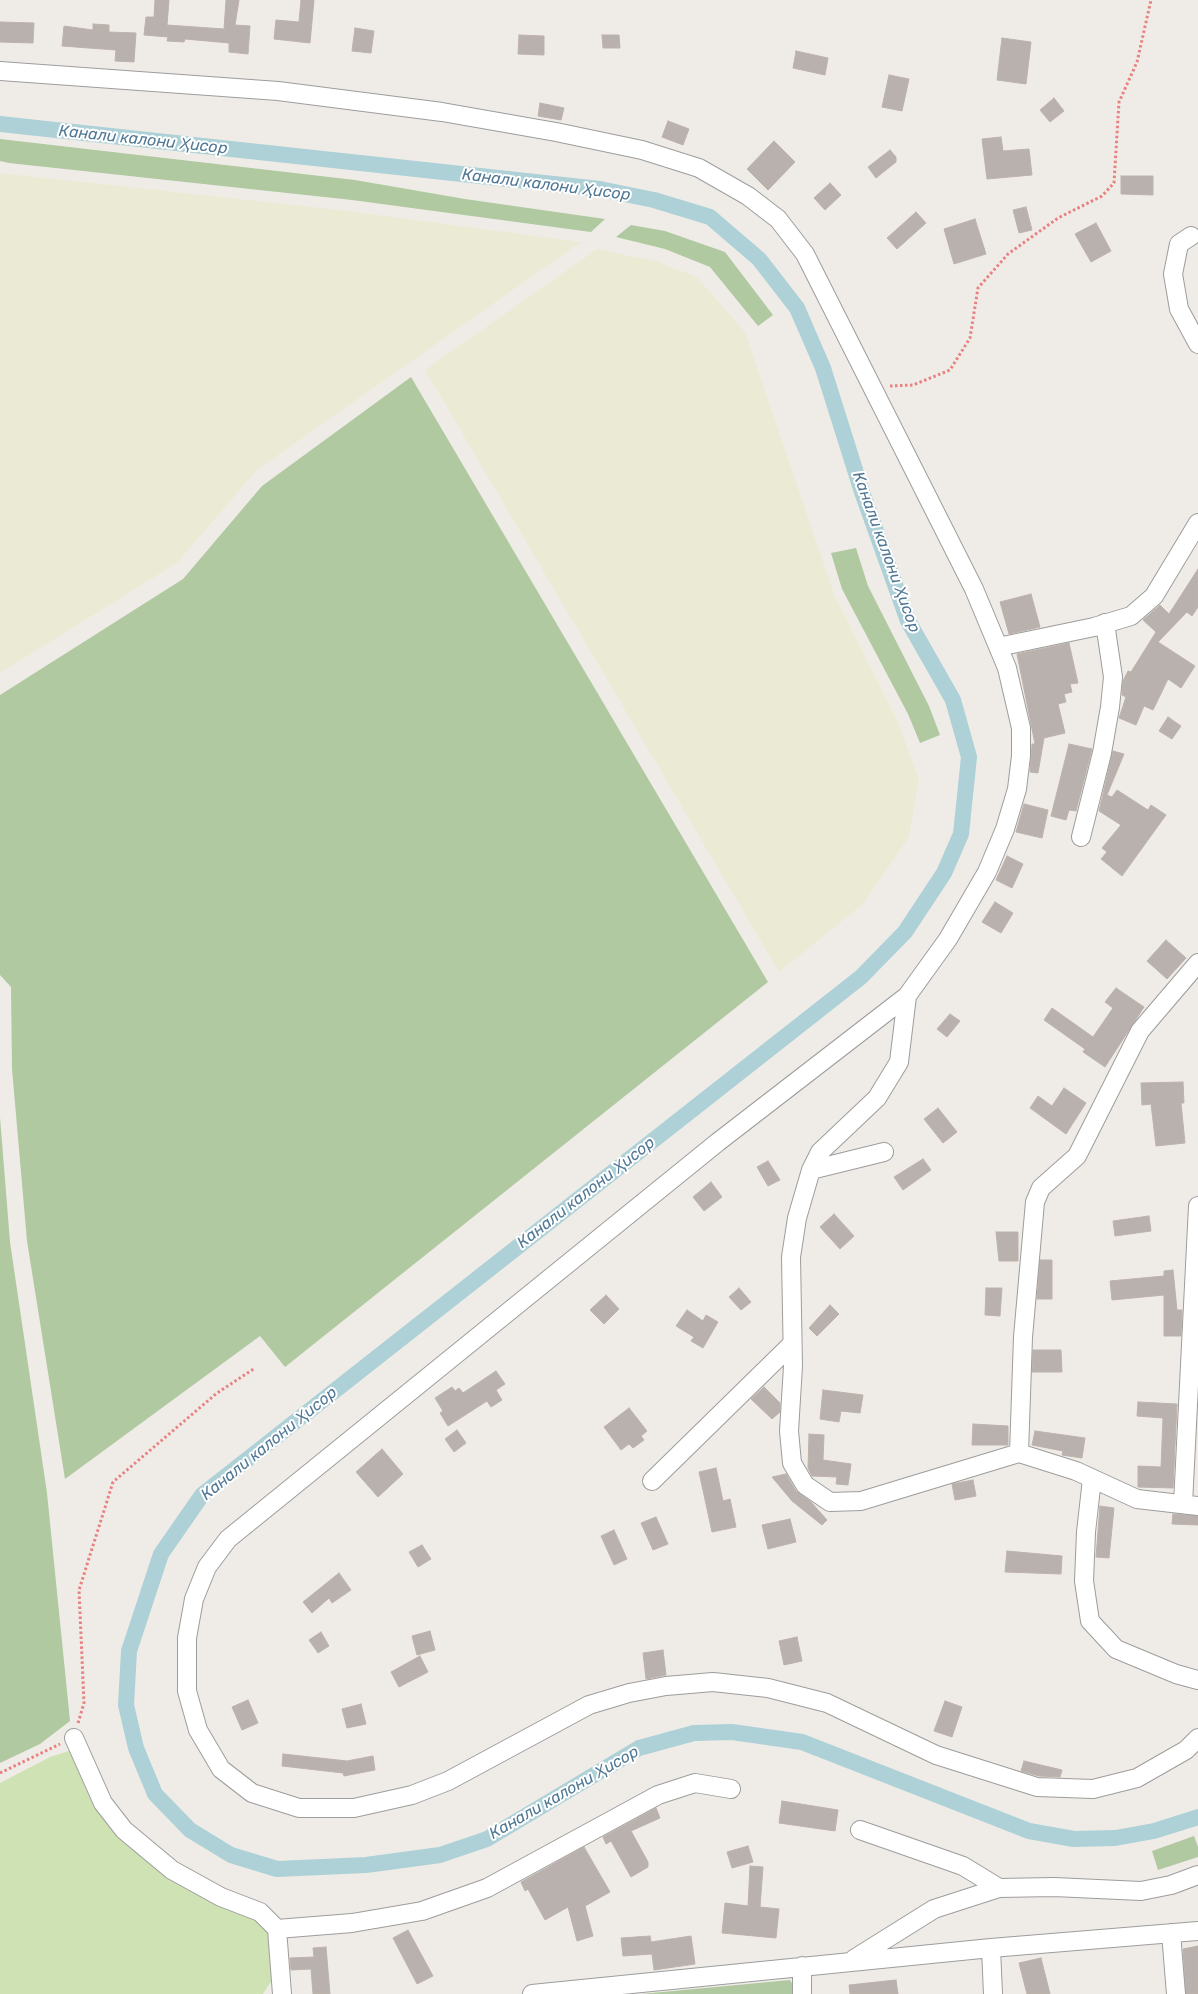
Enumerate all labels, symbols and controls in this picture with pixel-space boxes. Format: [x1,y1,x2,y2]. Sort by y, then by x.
water label: Канали калони Ҳисор [58,122,228,158]
water label: Канали калони Ҳисор [461,165,631,205]
water label: Канали калони Ҳисор [848,469,924,635]
water label: Канали калони Ҳисор [513,1133,659,1253]
water label: Канали калони Ҳисор [197,1383,341,1505]
water label: Канали калони Ҳисор [486,1742,642,1844]

